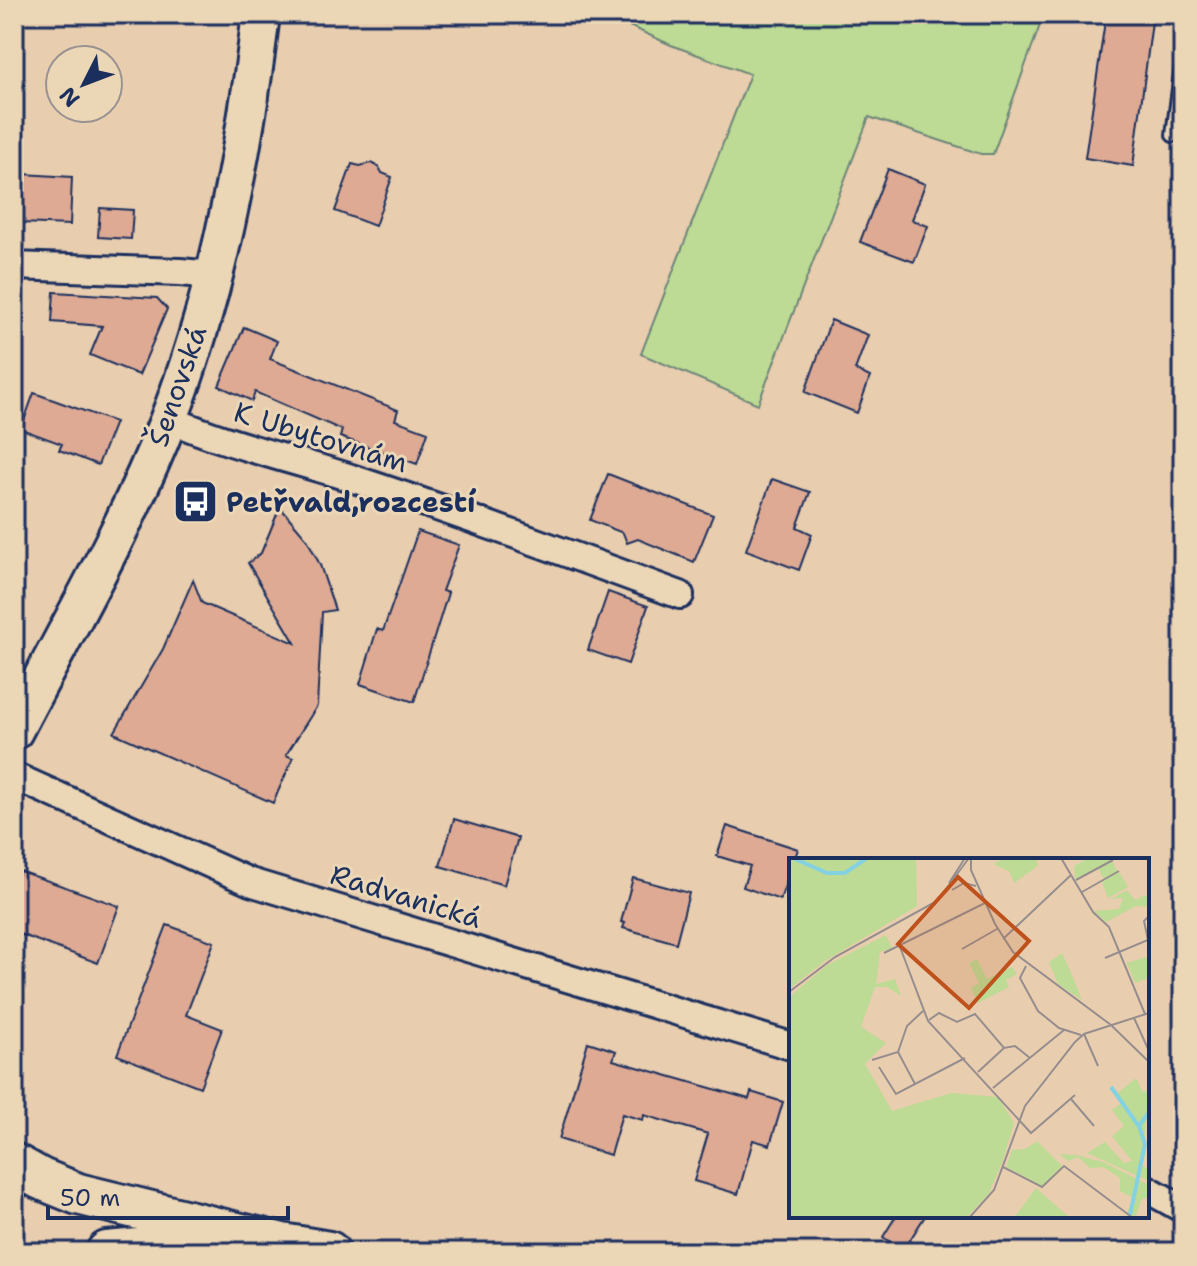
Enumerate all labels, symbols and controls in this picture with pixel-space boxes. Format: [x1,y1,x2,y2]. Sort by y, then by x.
north arrow [44,44,124,124]
text: N [53,81,86,113]
street label: Šenovská [139,321,215,451]
street label: K Ubytovnám [229,393,413,481]
bus stop icon: Petřvald,rozcestí [171,478,219,526]
place label: Petřvald,rozcestí [226,483,477,521]
street label: Radvanická [326,855,486,937]
inset map [789,858,1149,1218]
scale bar [48,1170,288,1220]
text: 50 m [60,1182,120,1214]

